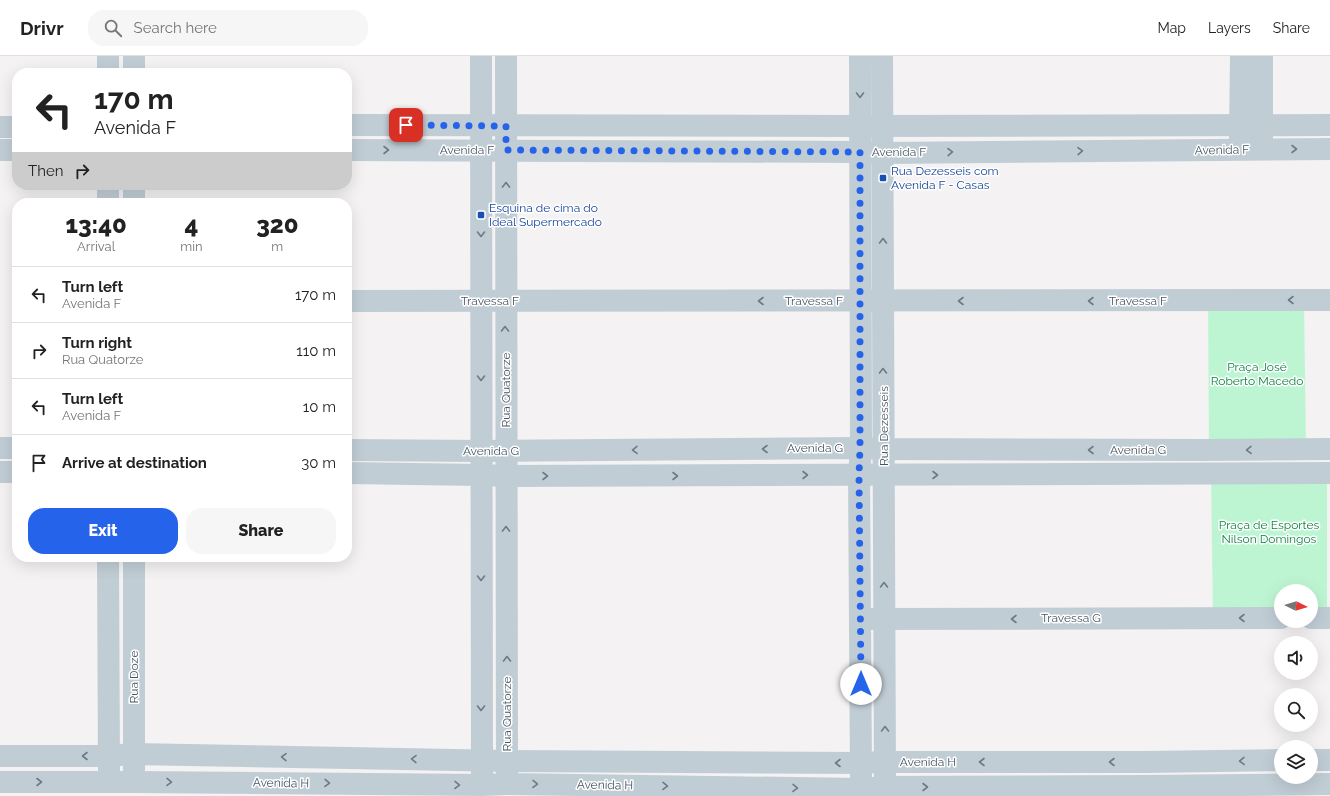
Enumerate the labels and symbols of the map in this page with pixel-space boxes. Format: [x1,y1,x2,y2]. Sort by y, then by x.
one-way arrow [856,92,864,98]
pin [389,108,423,142]
street label: Avenida F [440,143,494,157]
street label: Avenida F [1195,143,1249,157]
street label: Avenida F [872,145,926,159]
one-way arrow [1291,145,1297,153]
one-way arrow [383,146,389,154]
one-way arrow [1077,147,1083,155]
one-way arrow [947,148,953,156]
place label: Rua Dezesseis com Avenida F - Casas [891,164,999,192]
marker: Rua Dezesseis com Avenida F - Casas [878,173,888,183]
one-way arrow [502,182,510,188]
place label: Esquina de cima do Ideal Supermercado [489,201,602,229]
marker: Esquina de cima do Ideal Supermercado [476,210,486,220]
one-way arrow [477,231,485,237]
one-way arrow [879,238,887,244]
street label: Travessa F [461,294,519,308]
street label: Travessa F [785,294,843,308]
street label: Travessa F [1109,294,1167,308]
one-way arrow [1288,296,1294,304]
one-way arrow [758,297,764,305]
one-way arrow [958,297,964,305]
one-way arrow [1088,297,1094,305]
one-way arrow [501,326,509,332]
street label: Rua Quatorze [499,352,513,428]
park label: Praça José Roberto Macedo [1211,360,1303,388]
one-way arrow [879,368,887,374]
one-way arrow [477,375,485,381]
street label: Rua Dezesseis [877,386,891,466]
street label: Avenida G [787,441,843,455]
street label: Avenida G [1110,443,1166,457]
street label: Avenida G [463,444,519,458]
one-way arrow [762,445,768,453]
one-way arrow [632,446,638,454]
one-way arrow [1088,446,1094,454]
one-way arrow [1246,446,1252,454]
one-way arrow [802,471,808,479]
one-way arrow [932,471,938,479]
one-way arrow [542,472,548,480]
one-way arrow [672,472,678,480]
park label: Praça de Esportes Nilson Domingos [1219,518,1319,546]
one-way arrow [502,526,510,532]
one-way arrow [477,575,485,581]
one-way arrow [880,582,888,588]
north arrow [1274,584,1318,628]
street label: Travessa G [1041,611,1101,625]
one-way arrow [1239,614,1245,622]
one-way arrow [1011,615,1017,623]
street label: Rua Doze [127,651,141,703]
one-way arrow [503,656,511,662]
position arrow [840,663,882,705]
street label: Rua Quatorze [500,676,514,752]
one-way arrow [477,705,485,711]
one-way arrow [881,726,889,732]
one-way arrow [82,752,88,760]
one-way arrow [281,753,287,761]
one-way arrow [411,755,417,763]
street label: Avenida H [900,755,956,769]
one-way arrow [1239,757,1245,765]
one-way arrow [979,758,985,766]
one-way arrow [1109,758,1115,766]
one-way arrow [835,759,841,767]
street label: Avenida H [253,776,309,790]
one-way arrow [36,778,42,786]
one-way arrow [166,778,172,786]
street label: Avenida H [577,778,633,792]
one-way arrow [324,779,330,787]
one-way arrow [454,780,460,789]
one-way arrow [532,780,538,788]
one-way arrow [662,782,668,790]
one-way arrow [922,783,928,791]
one-way arrow [792,784,798,792]

